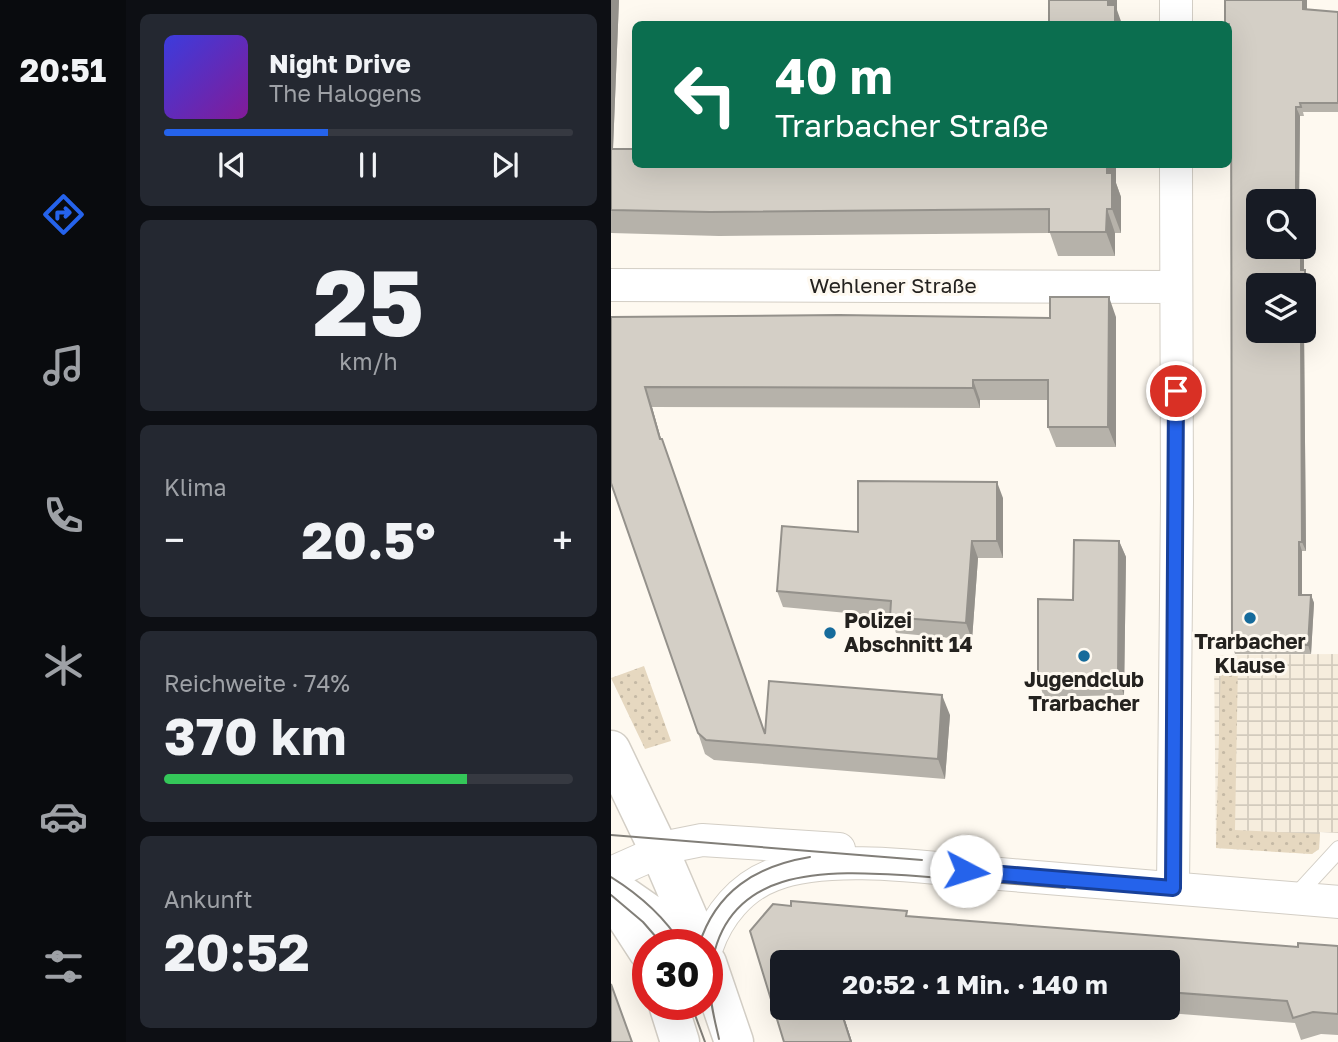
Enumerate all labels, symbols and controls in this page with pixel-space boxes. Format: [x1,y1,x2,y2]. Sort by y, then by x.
text: 40 m [775,46,893,105]
text: Night Drive [269,48,411,79]
icon: left [660,49,751,140]
text: 20:51 [20,51,106,89]
text: The Halogens [269,79,422,107]
text: Trarbacher Straße [775,106,1049,144]
icon: previous [213,146,251,184]
icon: pause [349,146,387,184]
icon: next [486,146,524,184]
map controls [1246,189,1316,343]
button: search [1246,189,1316,259]
icon: directions [39,190,88,239]
text: 25 [313,247,424,356]
street label: Wehlener Straße [809,272,977,298]
button: layers [1246,273,1316,343]
icon: music [39,341,88,390]
text: km/h [339,347,398,375]
pin [1146,361,1206,421]
icon: arrive [1157,372,1195,410]
text: Klima [164,473,227,501]
icon: phone [39,491,88,540]
text: 20.5° [301,508,436,570]
text: − [164,517,185,562]
text: + [552,517,573,562]
place label: Polizei Abschnitt 14 [844,607,973,657]
marker: Trarbacher Klause [1242,610,1258,626]
marker: Polizei Abschnitt 14 [822,625,838,641]
place label: Trarbacher Klause [1194,628,1306,678]
icon: climate [39,641,88,690]
marker: Jugendclub Trarbacher [1076,648,1092,664]
place label: Jugendclub Trarbacher [1024,666,1144,716]
text: Reichweite · 74% [164,669,350,697]
text: 370 km [164,704,347,766]
icon: car [39,792,88,841]
position arrow [929,834,1003,908]
text: Ankunft [164,885,252,913]
text: 20:52 [164,920,310,982]
speed limit sign: 30 [632,929,723,1020]
icon: filters [39,942,88,991]
text: 20:52 · 1 Min. · 140 m [842,969,1108,1000]

